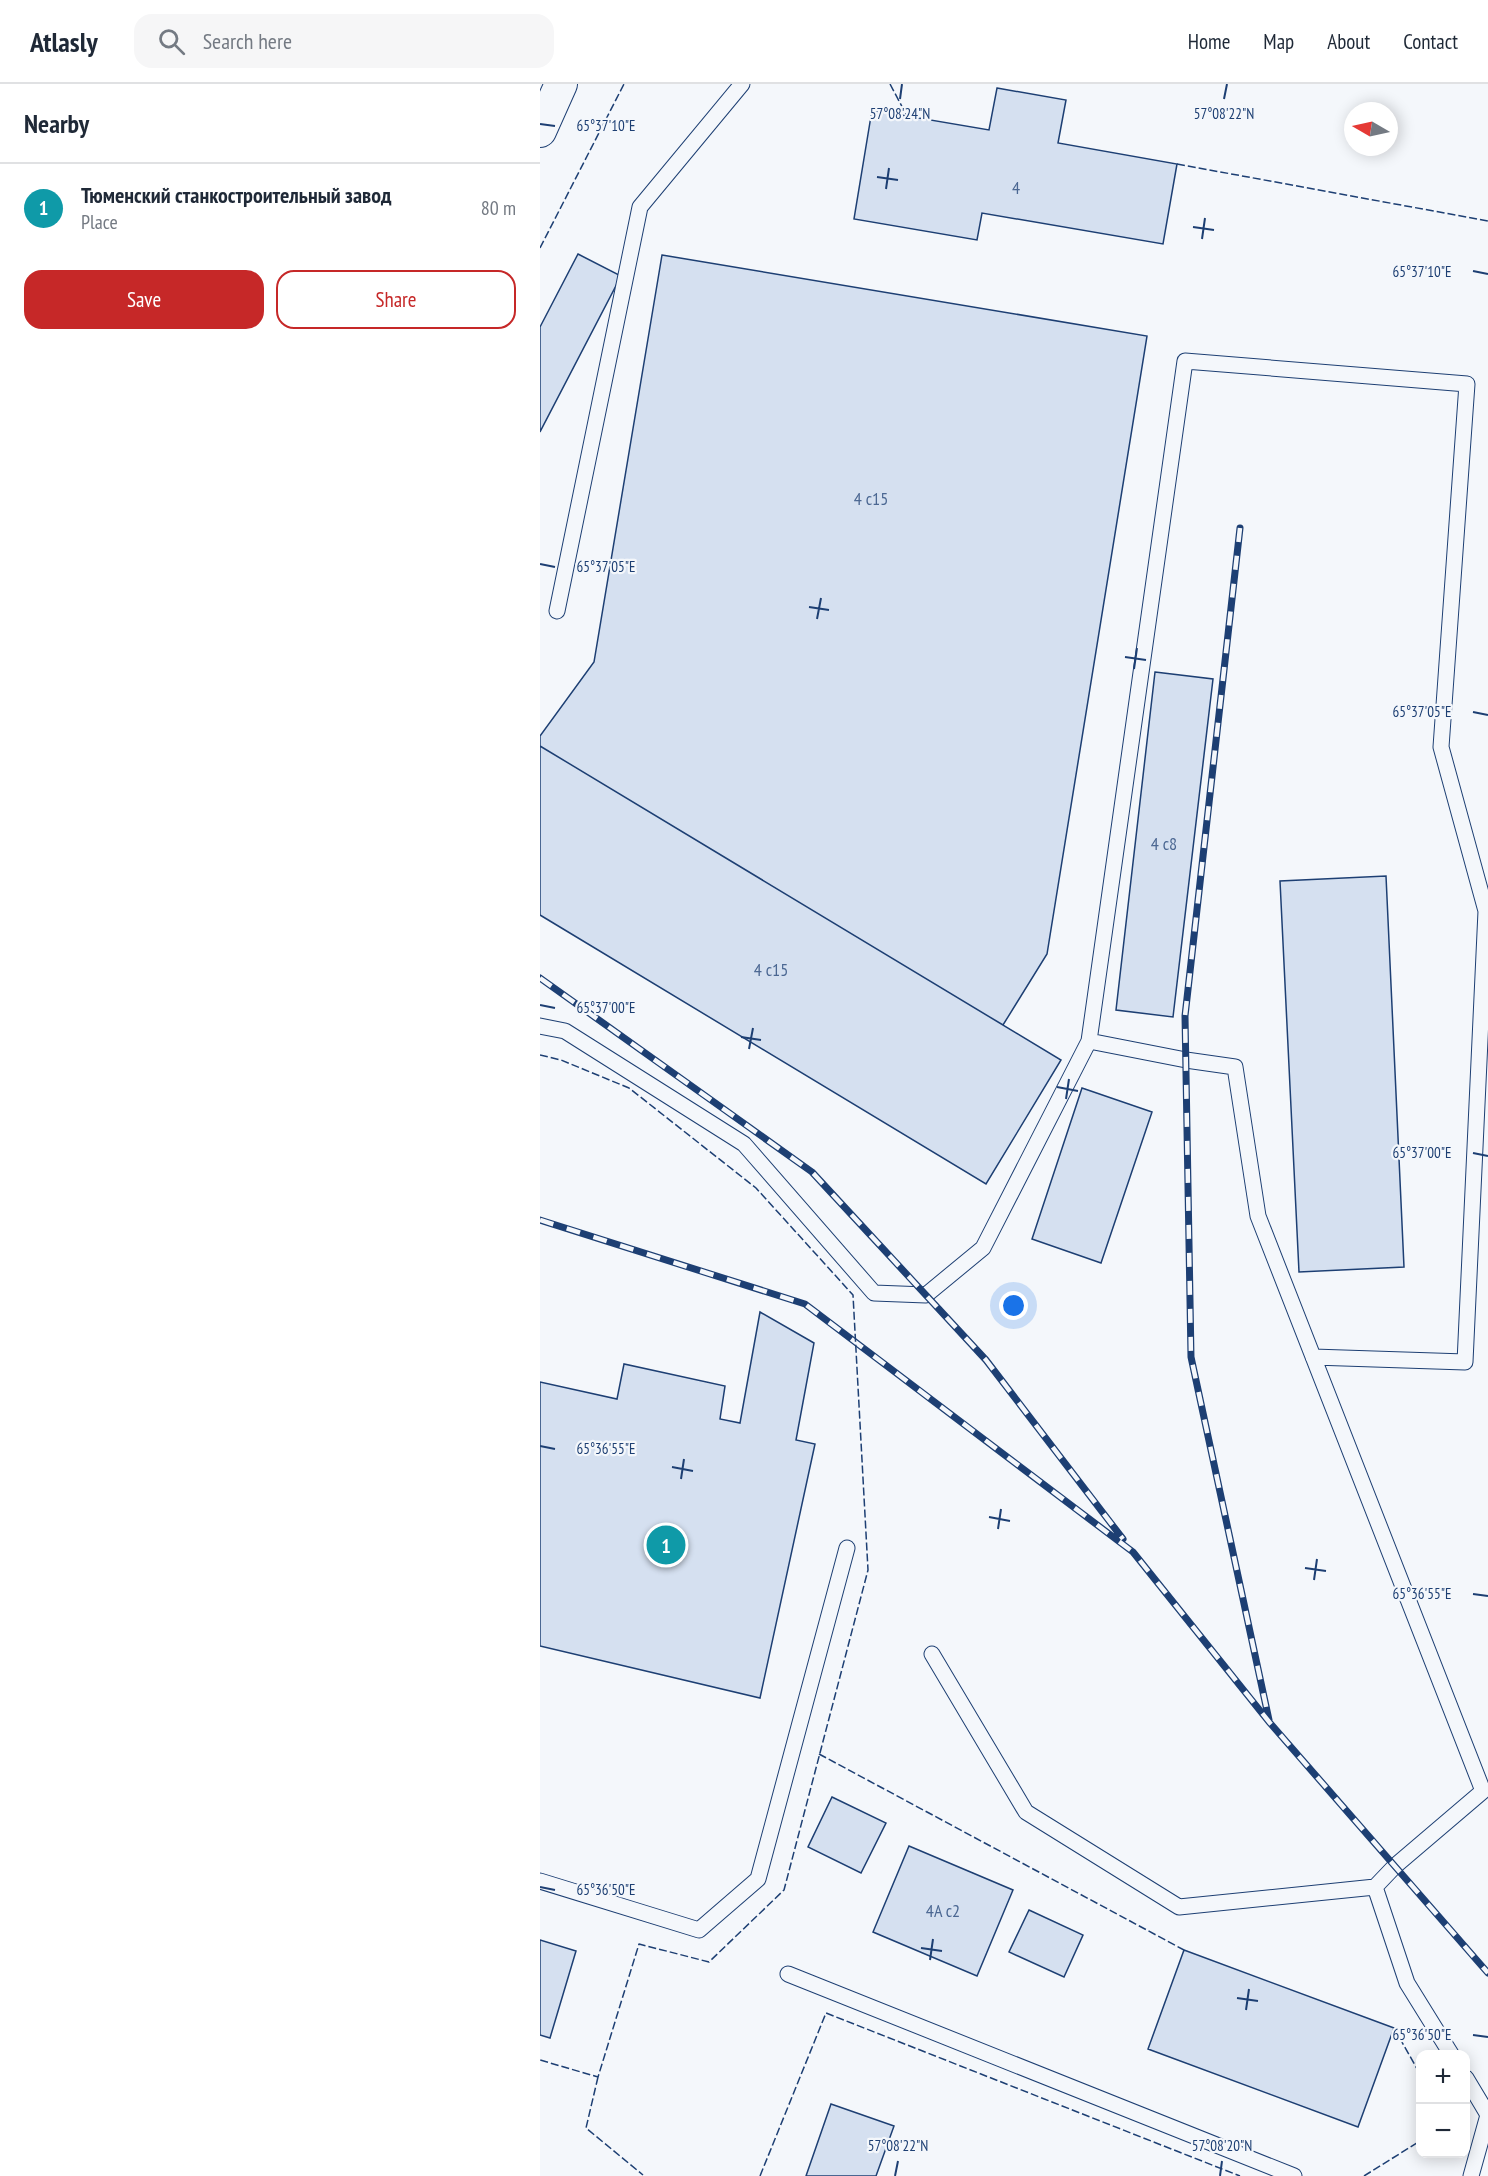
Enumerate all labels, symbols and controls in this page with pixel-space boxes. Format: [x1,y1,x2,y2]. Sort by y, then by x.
search box [134,14,554,68]
text: Atlasly [30,23,98,60]
icon: search [155,25,188,58]
text: Search here [203,27,292,55]
text: Home [1188,28,1230,55]
text: Map [1263,28,1294,55]
text: About [1327,28,1370,55]
text: Contact [1403,28,1458,55]
north arrow [1344,102,1398,156]
text: 57°08'24"N [870,104,930,123]
text: 57°08'22"N [1194,104,1254,123]
text: Nearby [24,107,89,140]
text: 65°37'10"E [576,116,636,135]
house number: 4 [1012,176,1020,199]
text: Тюменский станкостроительный завод [81,181,391,209]
text: 1 [39,195,48,221]
text: 80 m [481,195,516,221]
text: Place [81,209,118,235]
text: 65°37'10"E [1392,262,1452,281]
button: Save [24,270,264,329]
button: Share [276,270,516,329]
house number: 4 с15 [854,487,888,510]
text: 65°37'05"E [576,557,636,576]
text: 65°37'05"E [1392,702,1452,721]
house number: 4 с8 [1151,832,1177,855]
house number: 4 с15 [754,958,788,981]
text: 65°37'00"E [576,998,636,1017]
text: 65°37'00"E [1392,1143,1452,1162]
your location [999,1291,1028,1320]
text: 65°36'55"E [576,1439,636,1458]
pin: 1 [646,1522,686,1568]
text: 65°36'55"E [1392,1584,1452,1603]
text: 65°36'50"E [576,1880,636,1899]
house number: 4А с2 [926,1899,960,1922]
text: 65°36'50"E [1392,2025,1452,2044]
map controls [1416,2050,1470,2158]
button: + [1416,2050,1470,2104]
button: − [1416,2104,1470,2158]
text: 57°08'22"N [868,2136,928,2155]
text: 57°08'20"N [1192,2136,1252,2155]

